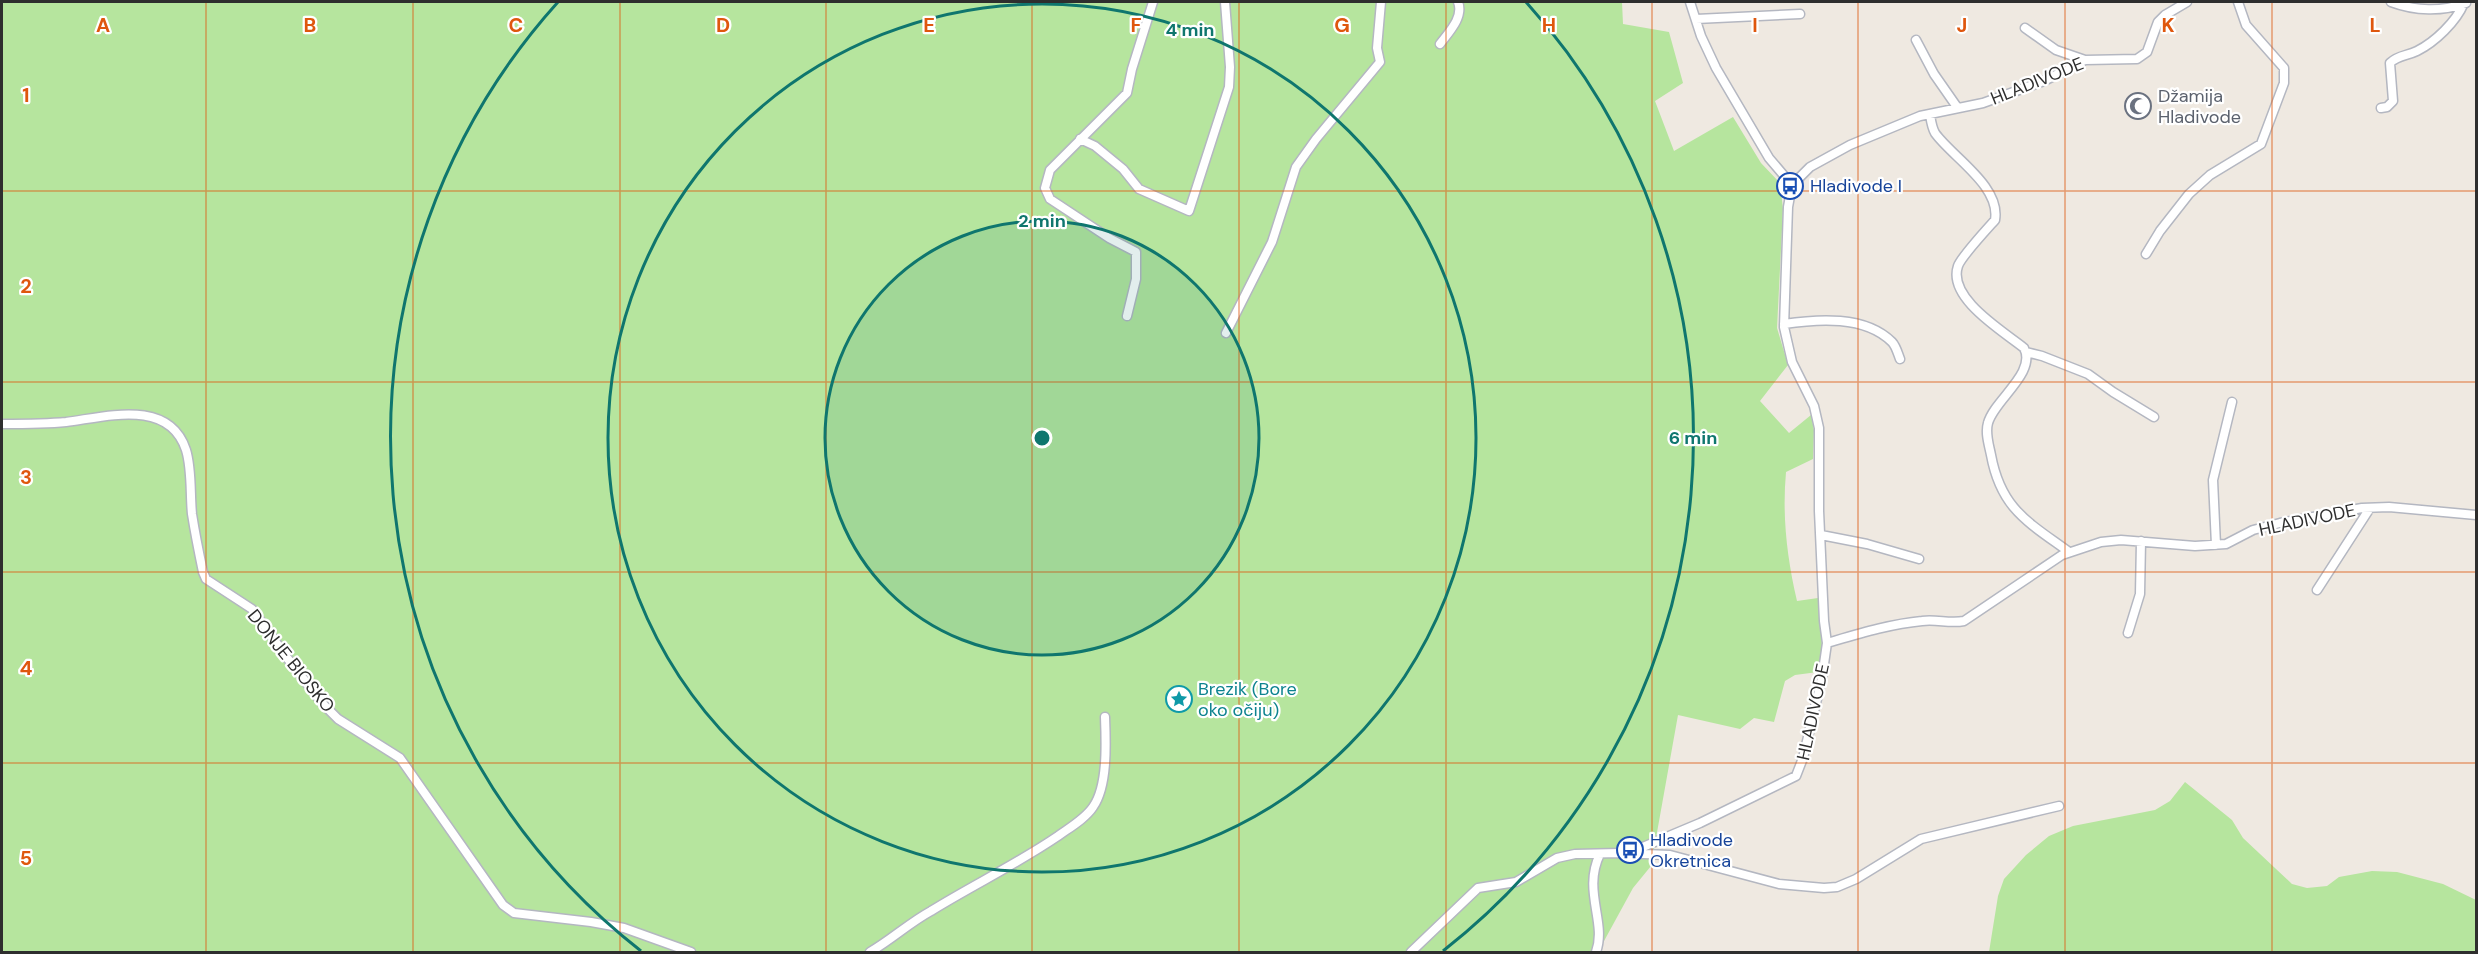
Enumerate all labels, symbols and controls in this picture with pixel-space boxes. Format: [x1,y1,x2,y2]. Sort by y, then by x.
text: A [96,12,110,38]
text: B [304,12,316,38]
text: C [509,12,523,38]
text: D [716,12,730,38]
text: E [923,12,935,38]
text: F [1130,12,1142,38]
text: G [1334,12,1350,38]
text: H [1542,12,1556,38]
text: I [1752,12,1758,38]
text: J [1957,12,1967,38]
text: K [2161,12,2175,38]
text: L [2369,12,2381,38]
text: 4 min [1166,18,1214,42]
street label: HLADIVODE [1987,51,2087,111]
text: 1 [22,82,30,108]
place label: Džamija Hladivode [2158,84,2241,129]
mosque icon: Džamija Hladivode [2123,91,2153,121]
bus stop icon: Hladivode I [1775,171,1805,201]
place label: Hladivode I [1810,174,1902,198]
text: 2 min [1018,209,1066,233]
text: 2 [20,273,32,299]
text: 6 min [1669,426,1717,450]
centre of rings [1032,428,1052,448]
text: 3 [20,464,32,490]
street label: HLADIVODE [2256,498,2358,542]
street label: DONJE BIOSKO [242,605,340,718]
text: 4 [20,655,33,681]
street label: HLADIVODE [1791,661,1835,763]
place label: Brezik (Bore oko očiju) [1198,677,1297,722]
place icon: Brezik (Bore oko očiju) [1164,684,1194,714]
place label: Hladivode Okretnica [1650,828,1733,873]
bus stop icon: Hladivode Okretnica [1615,835,1645,865]
text: 5 [20,845,32,871]

